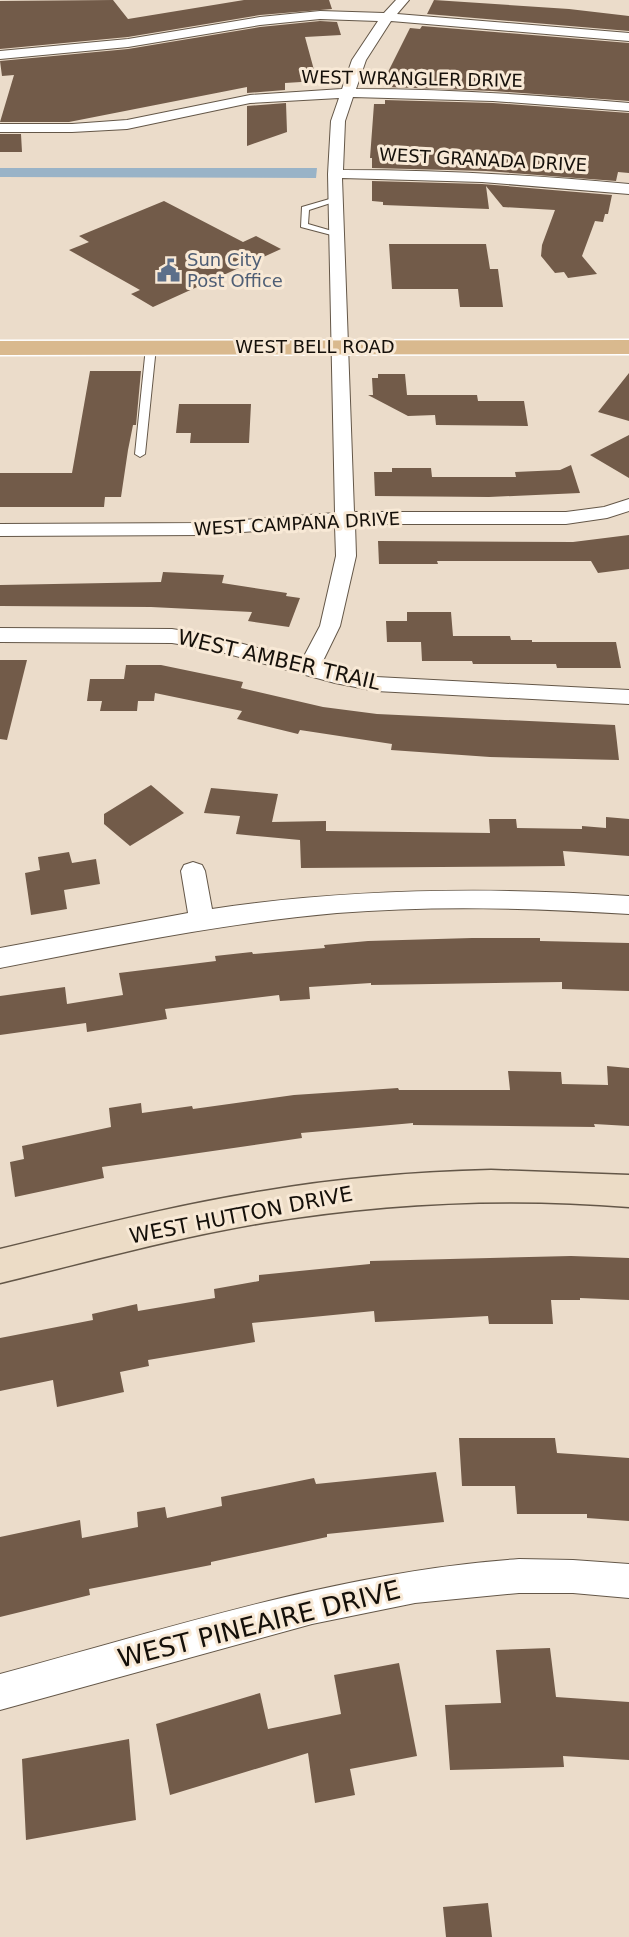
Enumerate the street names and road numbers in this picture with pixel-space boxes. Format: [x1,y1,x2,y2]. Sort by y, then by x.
street label: WEST WRANGLER DRIVE [301,66,523,91]
street label: WEST GRANADA DRIVE [379,144,587,175]
street label: WEST BELL ROAD [235,336,395,357]
street label: WEST CAMPANA DRIVE [193,508,401,539]
street label: WEST AMBER TRAIL [175,625,383,695]
street label: WEST HUTTON DRIVE [127,1182,355,1248]
street label: WEST PINEAIRE DRIVE [115,1574,403,1674]

